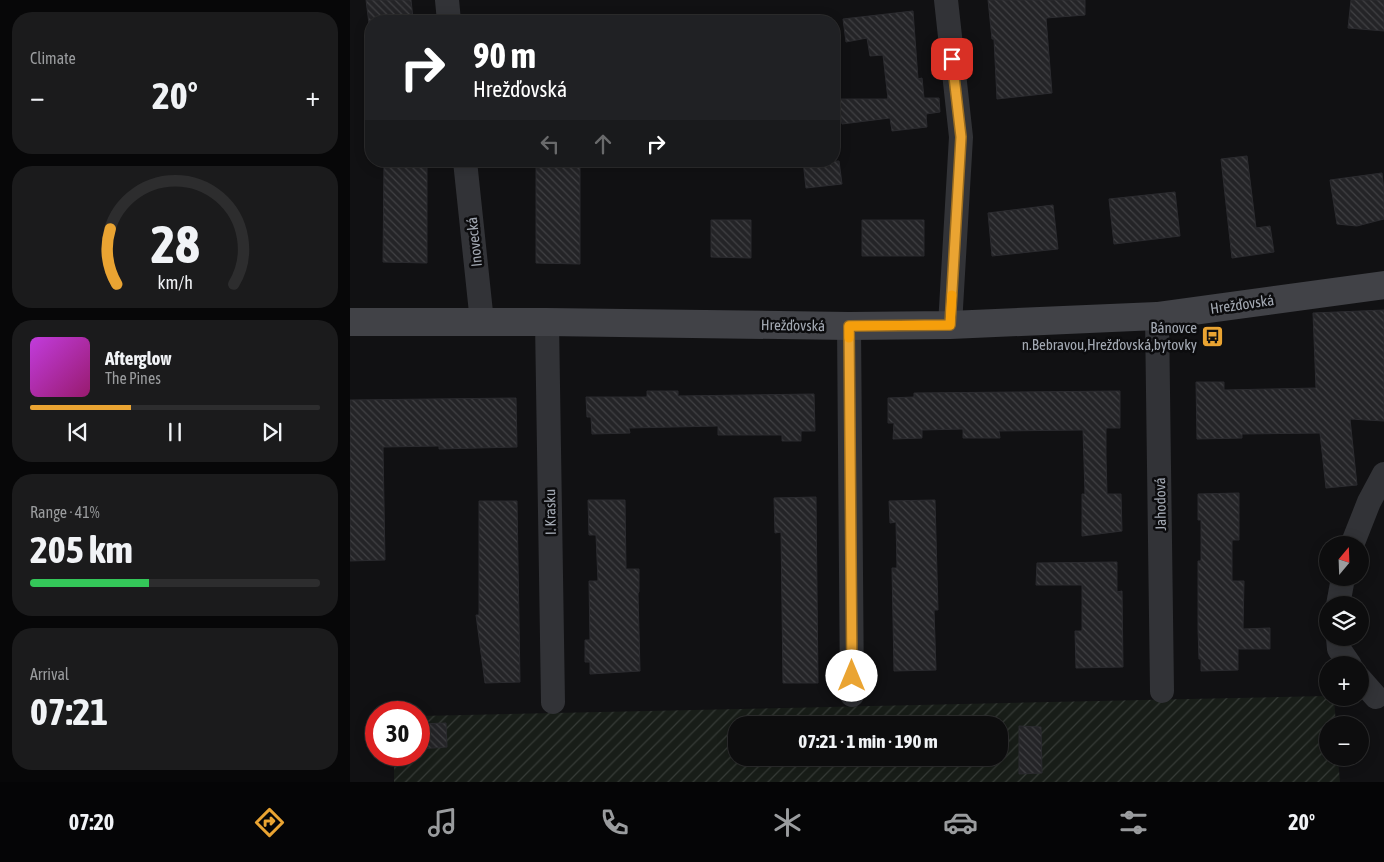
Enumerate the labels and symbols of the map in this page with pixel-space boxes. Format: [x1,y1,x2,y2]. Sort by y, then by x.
pin [931,38,973,80]
street label: Inovecká [463,216,485,268]
street label: Hrežďovská [1209,291,1275,317]
street label: Hrežďovská [761,316,825,334]
place label: Bánovce n.Bebravou,Hrežďovská,bytovky [1022,319,1197,353]
bus stop icon: Bánovce n.Bebravou,Hrežďovská,bytovky [1201,324,1225,348]
street label: Jahodová [1151,477,1169,531]
street label: I. Krasku [541,489,559,535]
north arrow [1319,536,1369,586]
position arrow [825,649,877,701]
speed limit sign: 30 [365,701,430,766]

